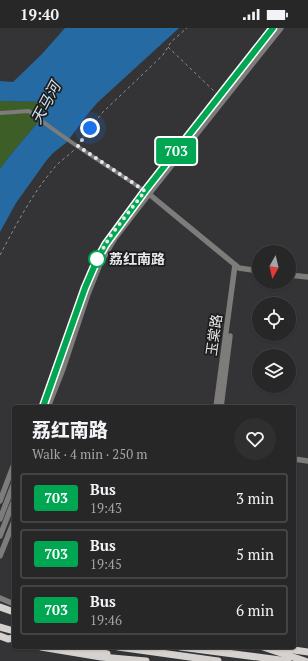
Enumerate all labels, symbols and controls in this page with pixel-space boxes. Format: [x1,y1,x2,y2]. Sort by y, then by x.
text: 19:40 [20,4,59,24]
water label: 天马河 [26,75,66,127]
your location [80,118,100,138]
line badge: 703 [153,138,199,164]
text: 703 [164,141,188,160]
north arrow [252,245,296,289]
map controls [252,245,296,393]
place label: 荔红南路 [109,249,165,268]
marker: 荔红南路 [88,250,106,268]
button: locate [252,297,296,341]
street label: 玉棠路 [201,313,226,357]
button: layers [252,349,296,393]
text: 荔红南路 [32,417,108,442]
button: heart [234,418,276,460]
text: Walk · 4 min · 250 m [32,445,147,463]
text: Bus [90,479,116,499]
text: 703 [44,488,68,507]
text: 3 min [236,488,274,508]
text: 19:43 [90,499,122,517]
text: Bus [90,535,116,555]
text: 703 [44,544,68,563]
text: 5 min [236,544,274,564]
text: 19:45 [90,555,122,573]
text: Bus [90,591,116,611]
text: 703 [44,600,68,619]
text: 6 min [236,600,274,620]
text: 19:46 [90,611,122,629]

